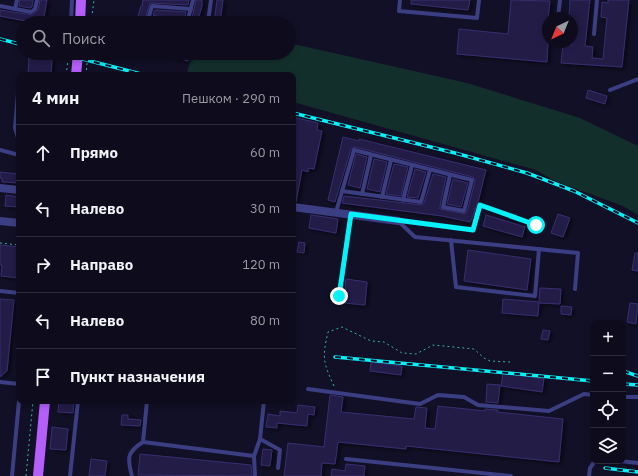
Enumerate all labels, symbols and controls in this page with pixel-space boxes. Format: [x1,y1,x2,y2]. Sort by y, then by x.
north arrow [542,12,578,48]
search box [16,16,296,60]
icon: search [30,27,52,49]
text: Поиск [62,29,105,48]
text: 4 мин [32,87,79,109]
text: Пешком · 290 m [182,90,280,107]
icon: ahead [32,142,54,164]
text: Прямо [70,143,118,162]
text: 60 m [250,144,280,161]
icon: left [32,198,54,220]
text: Налево [70,199,124,218]
text: 30 m [250,200,280,217]
route start [527,216,545,234]
icon: right [32,254,54,276]
text: Направо [70,255,133,274]
text: 120 m [242,256,280,273]
route end [330,287,348,305]
icon: left [32,310,54,332]
text: Налево [70,311,124,330]
text: 80 m [250,312,280,329]
map controls [590,320,626,464]
button: + [590,320,626,356]
button: − [590,356,626,392]
icon: arrive [32,366,54,388]
text: Пункт назначения [70,367,205,386]
button: locate [590,392,626,428]
button: layers [590,428,626,464]

